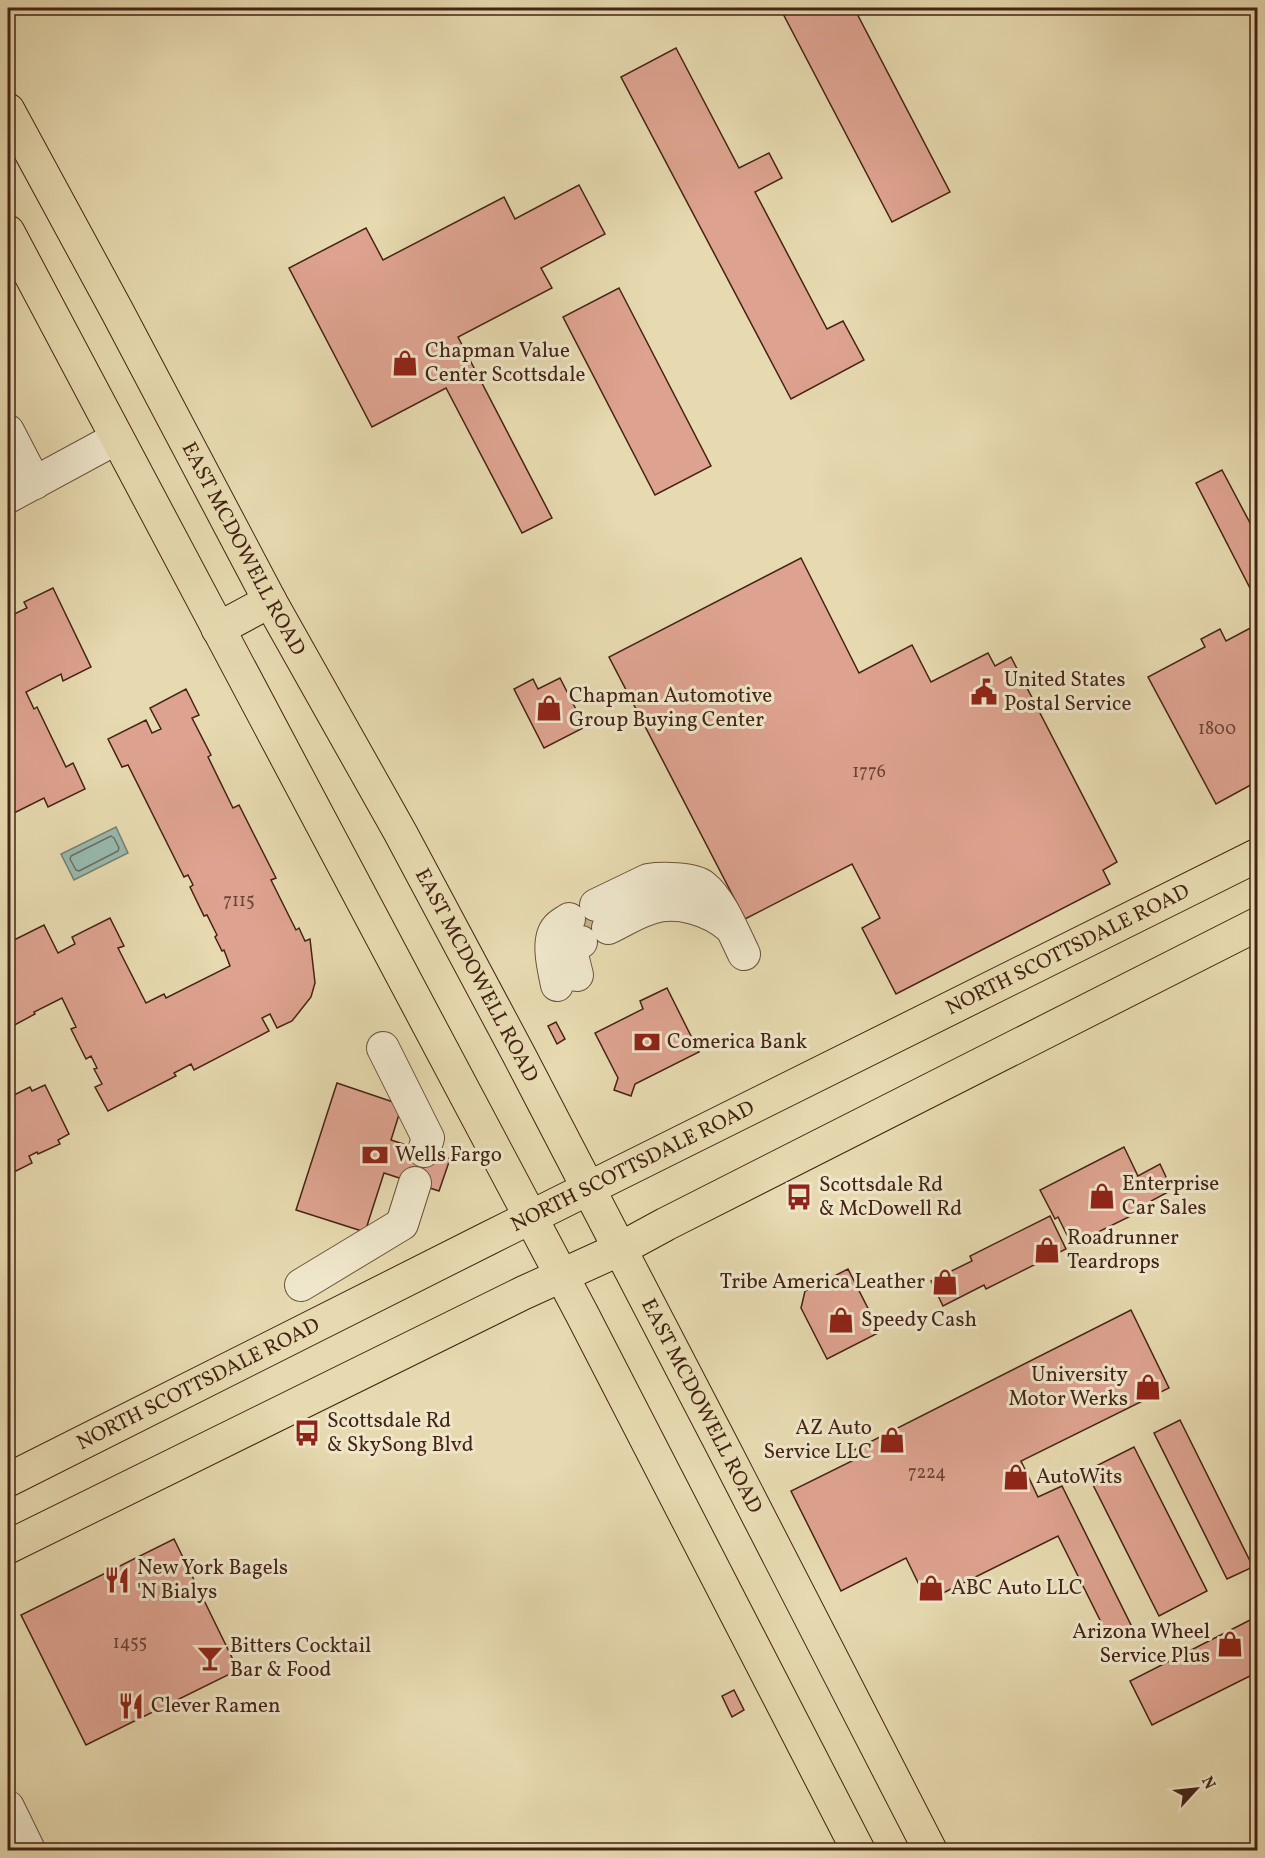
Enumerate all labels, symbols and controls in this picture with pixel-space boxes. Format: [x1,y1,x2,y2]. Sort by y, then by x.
place label: Chapman Value Center Scottsdale [425,337,586,390]
shop icon: Chapman Value Center Scottsdale [390,348,420,378]
street label: EAST MCDOWELL ROAD [174,437,312,661]
place label: United States Postal Service [1004,666,1131,719]
public building icon: United States Postal Service [969,677,999,707]
place label: Chapman Automotive Group Buying Center [569,682,772,735]
shop icon: Chapman Automotive Group Buying Center [534,693,564,723]
house number: 1800 [1198,717,1236,742]
house number: 1776 [852,760,886,785]
street label: EAST MCDOWELL ROAD [408,863,545,1087]
street label: NORTH SCOTTSDALE ROAD [941,877,1195,1023]
house number: 7115 [223,889,255,914]
bank icon: Comerica Bank [632,1027,662,1057]
place label: Comerica Bank [667,1028,808,1057]
street label: NORTH SCOTTSDALE ROAD [506,1094,759,1239]
bank icon: Wells Fargo [360,1140,390,1170]
place label: Wells Fargo [395,1141,502,1170]
place label: Enterprise Car Sales [1122,1170,1219,1223]
place label: Scottsdale Rd & McDowell Rd [819,1171,962,1224]
shop icon: Enterprise Car Sales [1087,1181,1117,1211]
bus stop icon: Scottsdale Rd & McDowell Rd [784,1182,814,1212]
place label: Roadrunner Teardrops [1067,1224,1179,1277]
shop icon: Roadrunner Teardrops [1032,1235,1062,1265]
shop icon: Tribe America Leather [930,1267,960,1297]
place label: Tribe America Leather [720,1268,925,1297]
street label: EAST MCDOWELL ROAD [634,1294,769,1519]
shop icon: Speedy Cash [826,1305,856,1335]
place label: Speedy Cash [861,1306,977,1335]
street label: NORTH SCOTTSDALE ROAD [72,1311,325,1458]
place label: University Motor Werks [1008,1361,1129,1414]
shop icon: University Motor Werks [1133,1372,1163,1402]
place label: Scottsdale Rd & SkySong Blvd [327,1407,474,1460]
place label: AZ Auto Service LLC [763,1414,872,1467]
bus stop icon: Scottsdale Rd & SkySong Blvd [292,1418,322,1448]
shop icon: AZ Auto Service LLC [877,1425,907,1455]
house number: 7224 [908,1461,946,1486]
shop icon: AutoWits [1001,1462,1031,1492]
place label: AutoWits [1036,1463,1122,1492]
place label: New York Bagels 'N Bialys [137,1554,288,1607]
restaurant icon: New York Bagels 'N Bialys [102,1565,132,1595]
shop icon: ABC Auto LLC [916,1573,946,1603]
place label: ABC Auto LLC [951,1574,1083,1603]
place label: Arizona Wheel Service Plus [1072,1618,1210,1671]
shop icon: Arizona Wheel Service Plus [1215,1629,1245,1659]
house number: 1455 [113,1631,147,1656]
place label: Bitters Cocktail Bar & Food [230,1632,371,1685]
bar icon: Bitters Cocktail Bar & Food [195,1643,225,1673]
restaurant icon: Clever Ramen [116,1691,146,1721]
place label: Clever Ramen [151,1692,280,1721]
north arrow [1166,1759,1226,1819]
text: N [1195,1773,1220,1794]

